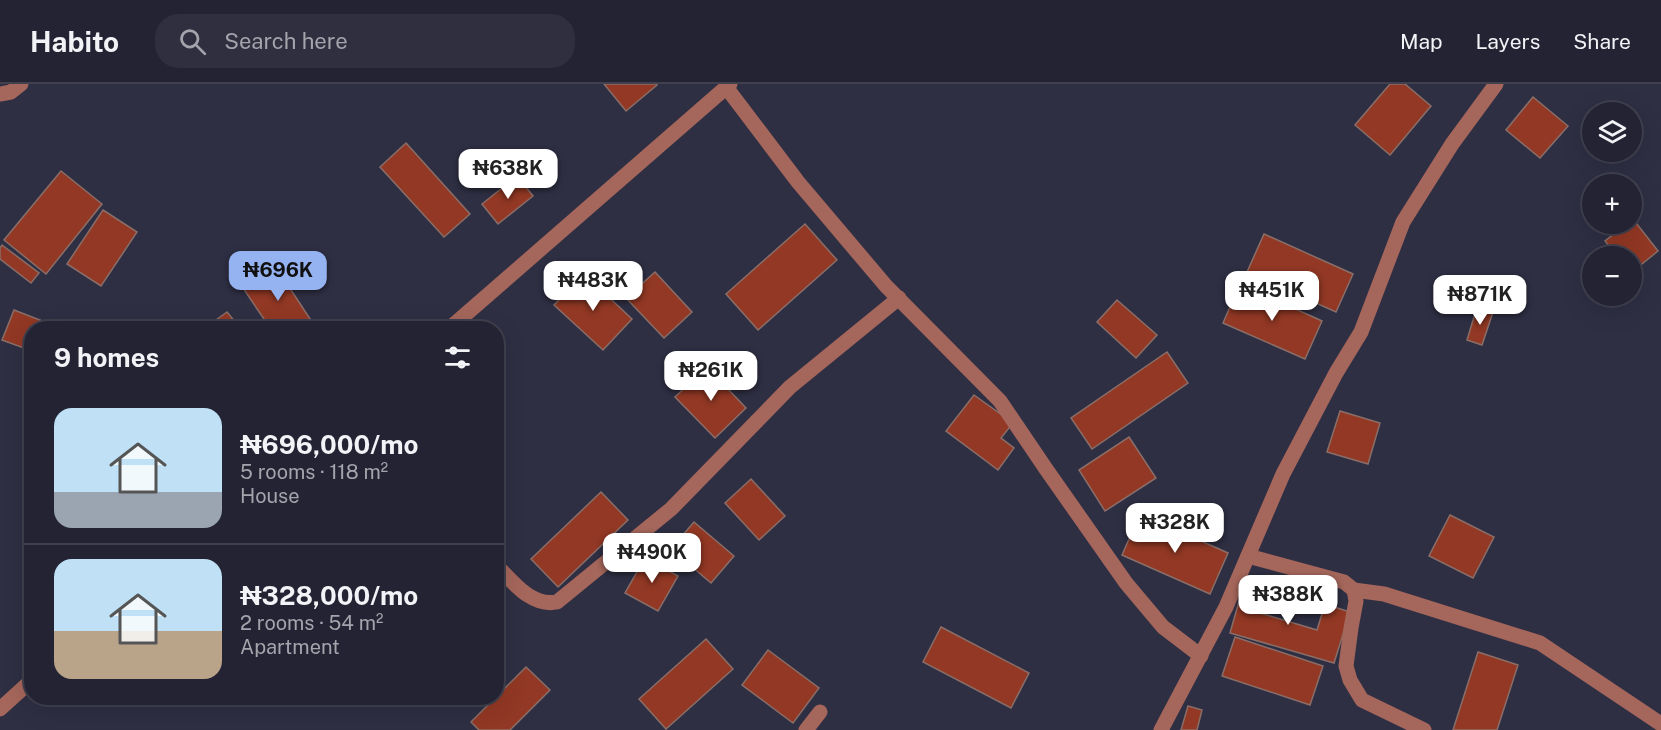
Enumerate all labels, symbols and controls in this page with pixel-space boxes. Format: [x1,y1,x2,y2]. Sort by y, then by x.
search box [155,14,575,68]
text: Habito [30,25,119,58]
icon: search [176,25,209,58]
text: Search here [224,28,348,54]
text: Map [1400,29,1443,54]
text: Layers [1476,29,1540,54]
text: Share [1573,29,1631,54]
map controls [1582,102,1642,306]
button: layers [1582,102,1642,162]
pin: ₦638K [466,149,550,200]
text: ₦638K [473,156,543,180]
button: + [1582,174,1642,234]
button: − [1582,246,1642,306]
pin: ₦696K [236,251,320,302]
text: ₦696K [243,258,313,282]
pin: ₦483K [551,261,635,312]
text: ₦483K [558,268,628,292]
pin: ₦451K [1230,271,1314,322]
pin: ₦871K [1438,275,1522,326]
text: ₦451K [1239,278,1305,302]
text: ₦871K [1447,282,1513,306]
icon: filters [441,341,474,374]
text: 9 homes [54,342,159,373]
pin: ₦261K [669,351,753,402]
text: ₦261K [678,358,744,382]
text: ₦696,000/mo [240,429,418,460]
icon: home [102,432,174,504]
text: 5 rooms · 118 m² [240,460,388,484]
text: House [240,484,300,508]
pin: ₦328K [1133,503,1217,554]
text: ₦328K [1140,510,1210,534]
pin: ₦490K [610,533,694,584]
text: ₦490K [617,540,687,564]
pin: ₦388K [1246,575,1330,626]
text: ₦328,000/mo [240,580,418,611]
text: ₦388K [1253,582,1323,606]
icon: home [102,583,174,655]
text: 2 rooms · 54 m² [240,611,383,635]
text: Apartment [240,635,340,659]

